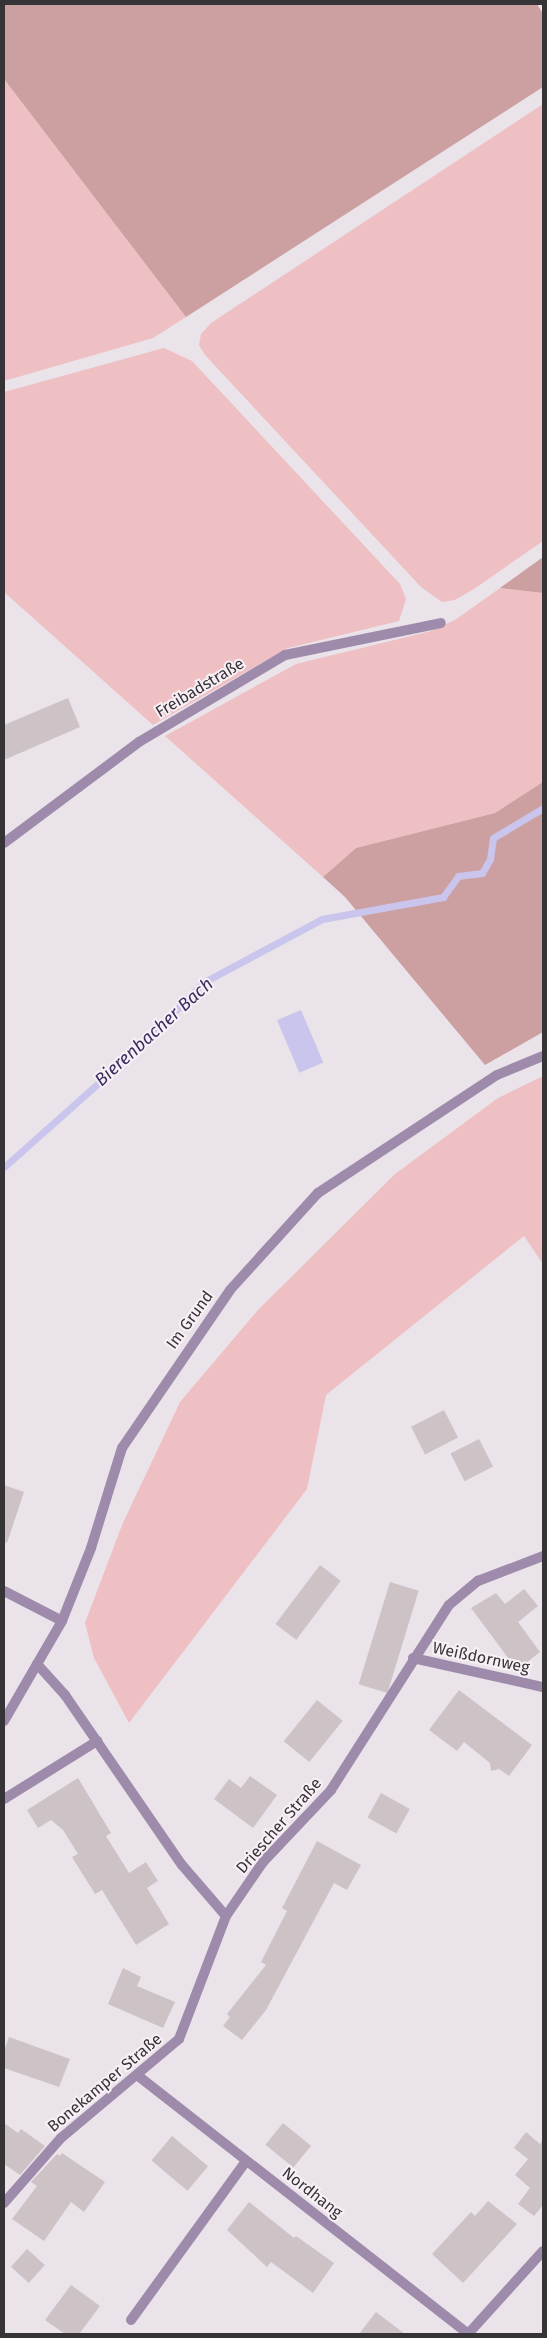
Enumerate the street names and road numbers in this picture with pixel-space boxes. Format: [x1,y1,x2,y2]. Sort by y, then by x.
street label: Freibadstraße [152,654,248,722]
street label: Im Grund [162,1287,218,1353]
street label: Weißdornweg [431,1638,531,1678]
street label: Driescher Straße [232,1774,326,1878]
street label: Bonekamper Straße [44,2030,166,2136]
street label: Nordhang [278,2163,346,2223]

